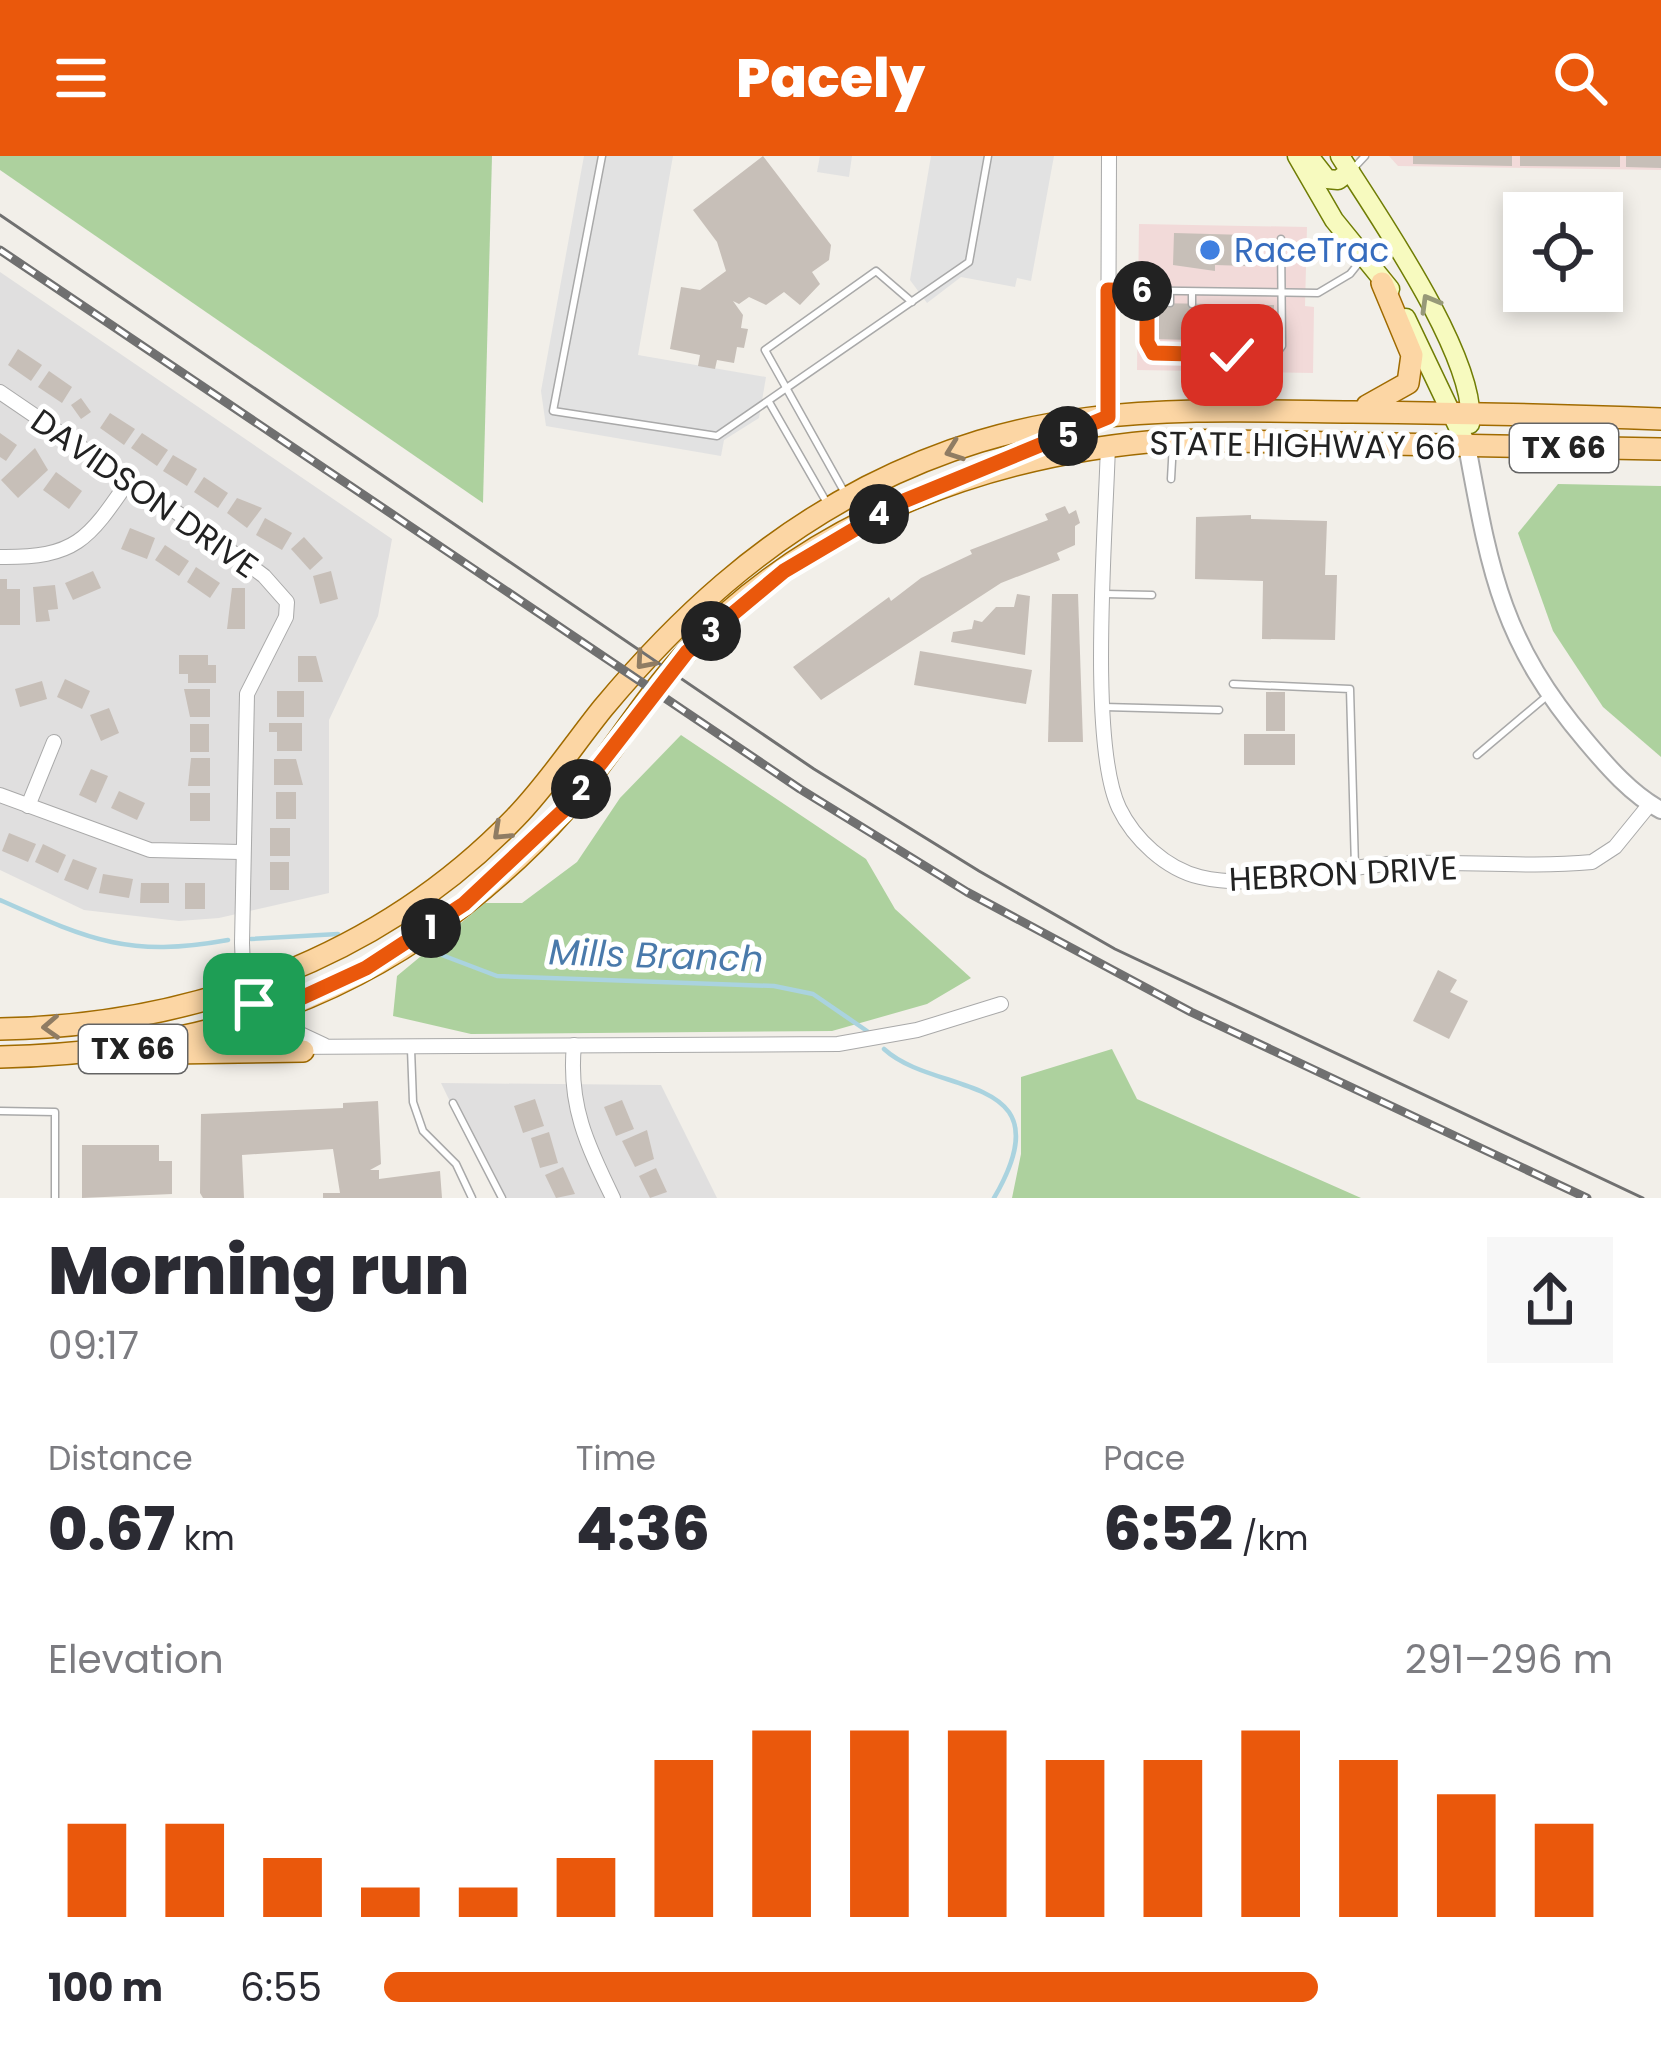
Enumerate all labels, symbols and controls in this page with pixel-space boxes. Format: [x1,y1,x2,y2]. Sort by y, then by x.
text: Pacely [736,40,925,116]
icon: menu [48,45,114,111]
icon: search [1547,45,1613,111]
map controls [1503,192,1623,312]
button: locate [1503,192,1623,312]
place label: RaceTrac [1234,227,1389,274]
marker: RaceTrac [1197,237,1223,263]
pin: 6 [1112,261,1172,321]
text: 6 [1131,267,1153,314]
one-way arrow [1421,294,1443,316]
pin [1181,304,1283,406]
icon: check [1199,322,1265,388]
street label: DAVIDSON DRIVE [22,397,268,589]
pin: 5 [1038,406,1098,466]
text: 5 [1057,412,1079,459]
street label: STATE HIGHWAY 66 [1149,419,1457,472]
road number: TX 66 [1510,424,1618,472]
one-way arrow [945,437,966,461]
pin: 4 [849,484,909,544]
text: 4 [868,490,890,537]
pin: 3 [681,601,741,661]
text: 3 [701,607,721,654]
one-way arrow [637,647,659,669]
pin: 2 [551,759,611,819]
text: 2 [572,765,590,812]
one-way arrow [493,817,515,839]
street label: HEBRON DRIVE [1228,844,1458,903]
pin: 1 [401,898,461,958]
text: 1 [425,904,437,951]
water label: Mills Branch [548,926,764,985]
pin [203,953,305,1055]
icon: arrive [221,971,287,1037]
one-way arrow [41,1014,60,1040]
road number: TX 66 [79,1025,187,1073]
text: Morning run [48,1225,470,1317]
button: share [1487,1237,1613,1363]
text: 09:17 [48,1318,139,1373]
text: Distance [48,1435,193,1482]
text: Time [576,1435,656,1482]
text: Pace [1103,1435,1185,1482]
text: 0.67 [48,1487,175,1571]
text: 4:36 [576,1487,710,1571]
text: 6:52 [1103,1487,1233,1571]
text: km [175,1515,235,1562]
text: /km [1233,1515,1309,1562]
text: Elevation [48,1632,224,1687]
text: 291–296 m [1405,1632,1613,1687]
text: 100 m [48,1960,163,2015]
text: 6:55 [240,1960,322,2015]

